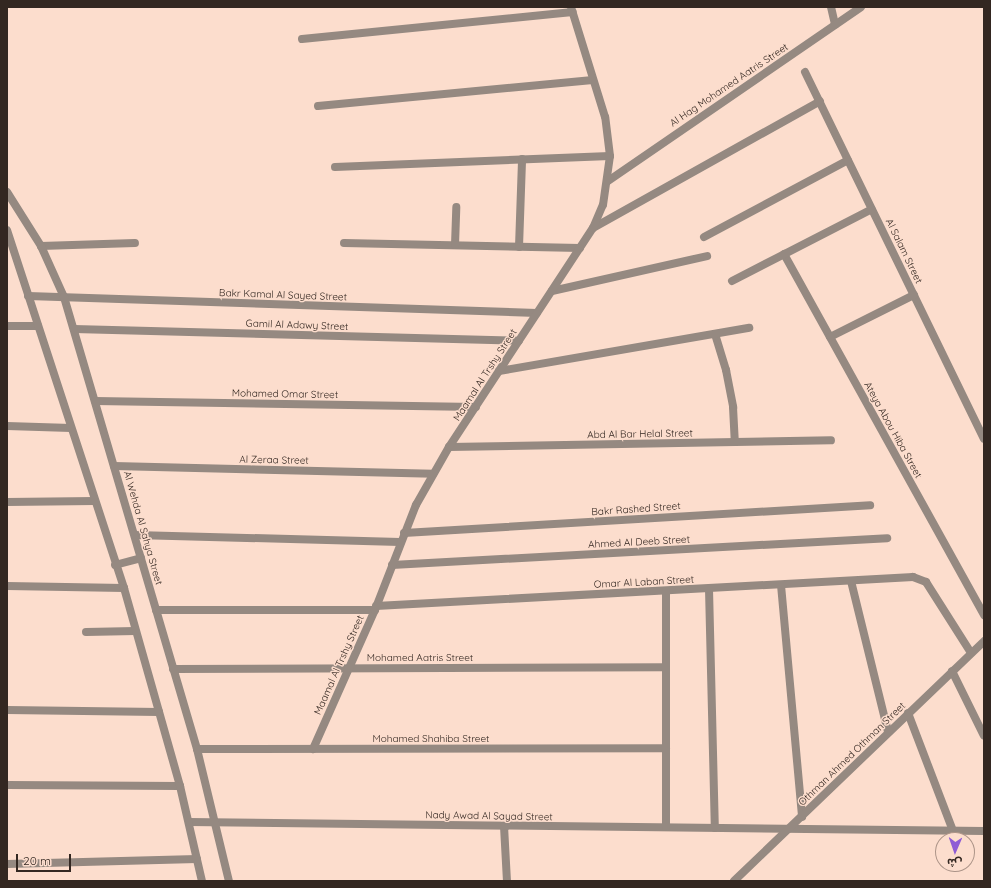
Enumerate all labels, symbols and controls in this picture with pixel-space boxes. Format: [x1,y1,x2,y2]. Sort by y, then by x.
street label: Al Hag Mohamed Aatris Street [668,41,790,129]
street label: Al Salam Street [883,217,925,285]
street label: Bakr Kamal Al Sayed Street [219,287,347,303]
street label: Gamil Al Adawy Street [245,317,349,333]
street label: Maamal Al Trshy Street [451,327,519,423]
street label: Ateya Abou Hiba Street [861,380,925,480]
street label: Mohamed Omar Street [232,387,338,401]
street label: Abd Al Bar Helal Street [587,427,693,441]
street label: Al Zeraa Street [239,453,309,467]
street label: Al Wehda Al Sahya Street [121,470,165,586]
street label: Bakr Rashed Street [591,500,681,518]
street label: Ahmed Al Deeb Street [588,533,690,551]
street label: Omar Al Laban Street [594,573,694,591]
street label: Maamal Al Trshy Street [312,613,366,717]
street label: Mohamed Aatris Street [367,652,473,664]
street label: Othman Ahmed Othman Street [796,700,908,808]
street label: Mohamed Shahiba Street [373,733,489,745]
street label: Nady Awad Al Sayad Street [425,809,553,823]
north arrow [935,832,975,872]
scale bar [18,846,73,872]
text: 20 m [23,853,51,868]
text: ش [947,856,962,870]

